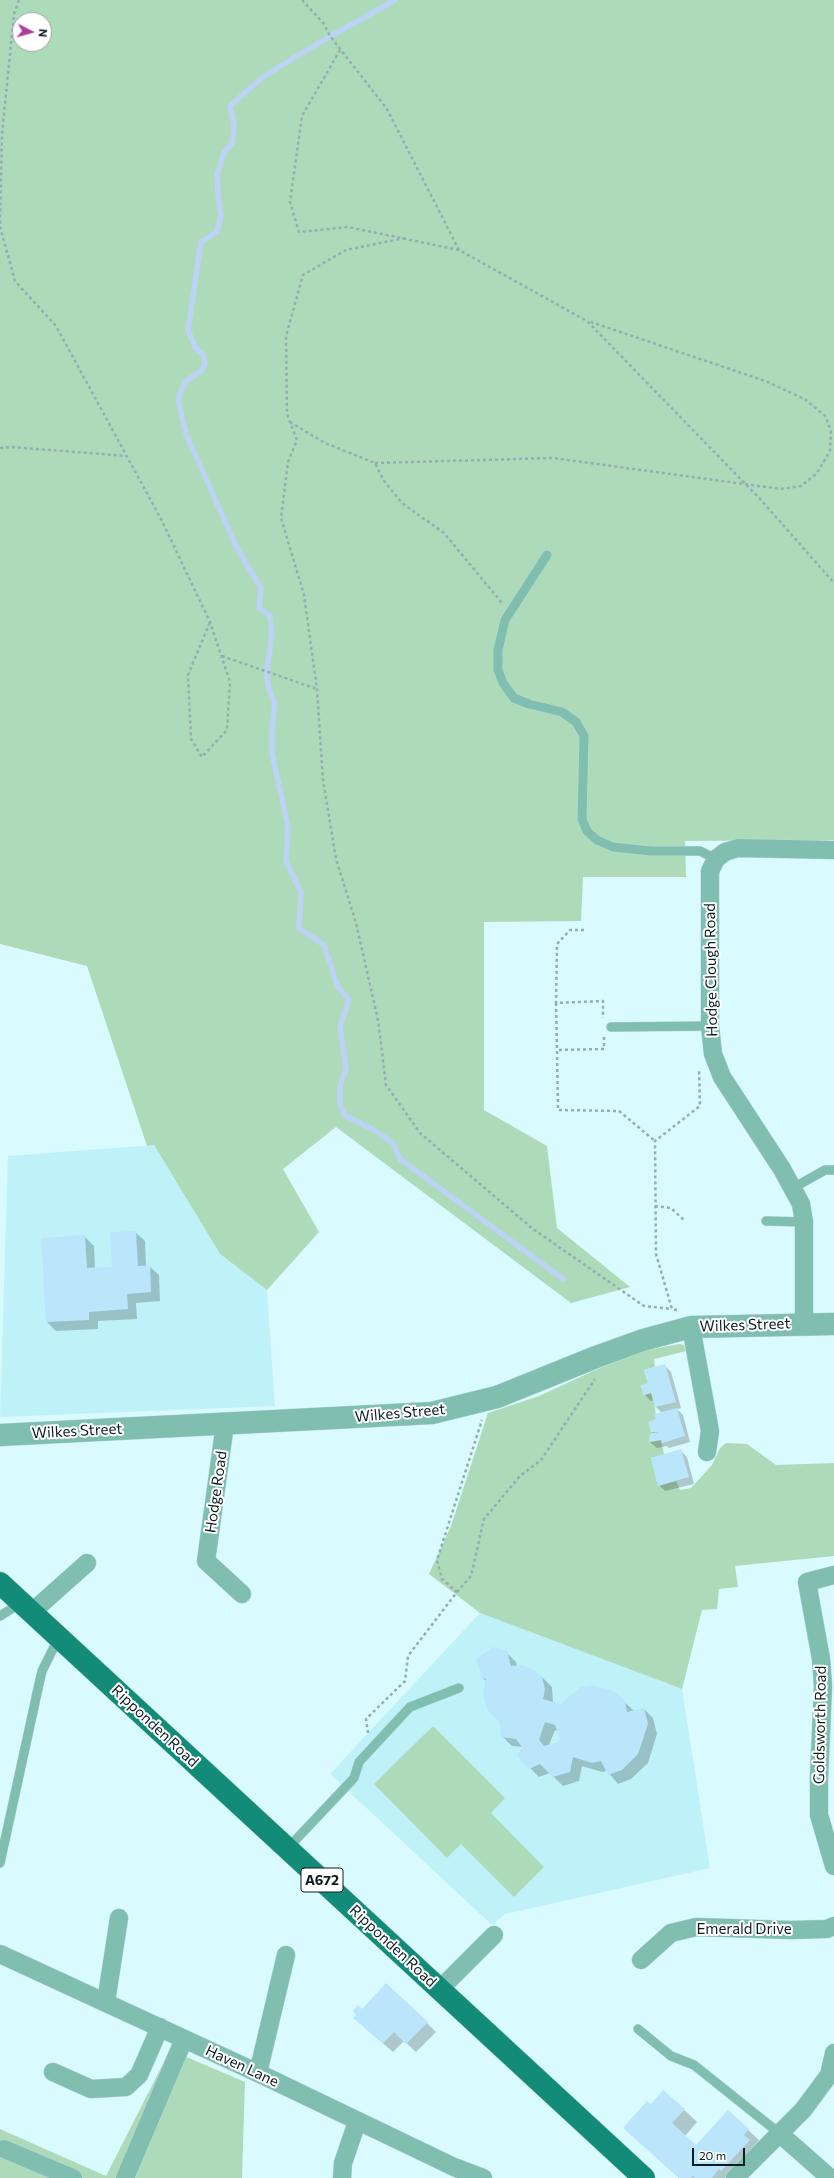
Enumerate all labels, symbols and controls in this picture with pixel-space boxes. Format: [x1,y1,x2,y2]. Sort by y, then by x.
north arrow [12,12,52,52]
text: N [37,28,50,38]
street label: Hodge Clough Road [701,903,721,1037]
street label: Wilkes Street [699,1314,791,1336]
street label: Wilkes Street [354,1400,446,1426]
street label: Wilkes Street [31,1420,123,1442]
street label: Hodge Road [201,1450,231,1534]
street label: Goldsworth Road [810,1666,830,1784]
street label: Ripponden Road [108,1681,202,1771]
road number: A672 [301,1868,343,1892]
street label: Ripponden Road [346,1901,440,1991]
street label: Emerald Drive [696,1920,792,1938]
street label: Haven Lane [203,2041,281,2091]
scale bar [694,2140,747,2166]
text: 20 m [699,2148,726,2162]

